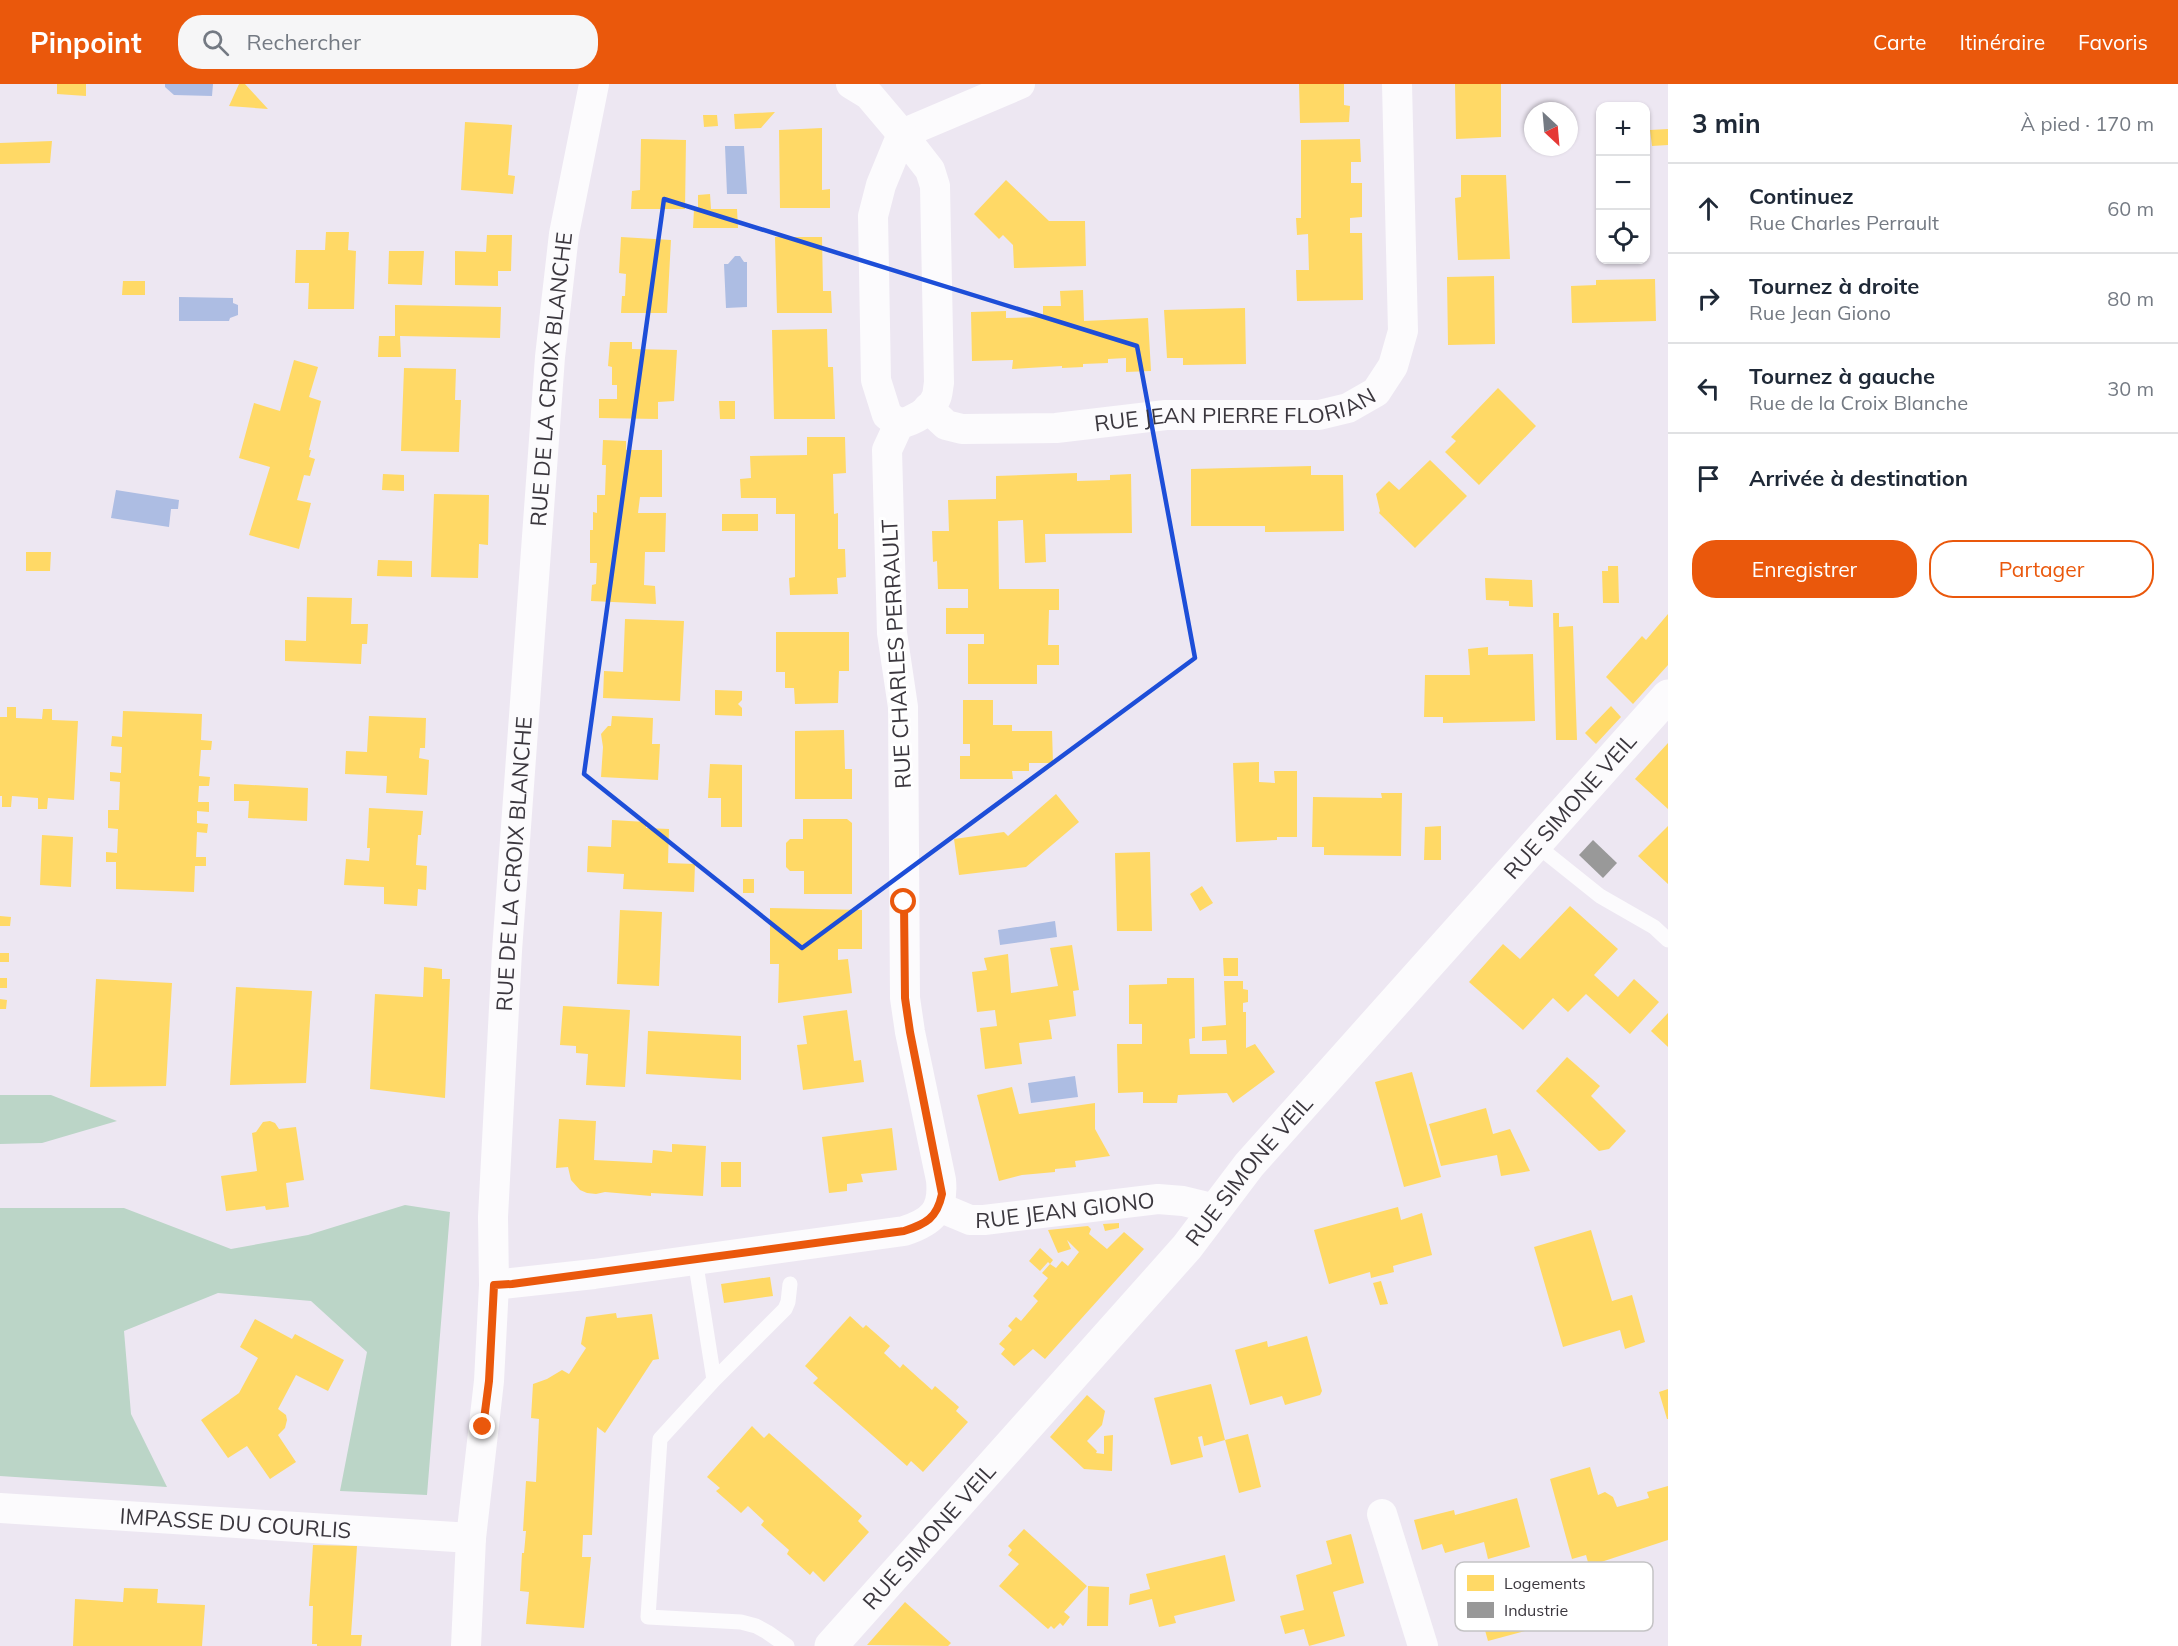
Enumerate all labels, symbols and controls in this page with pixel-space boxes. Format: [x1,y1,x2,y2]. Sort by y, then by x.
search box [178,15,598,69]
text: Pinpoint [30,25,142,60]
icon: search [199,26,232,59]
text: Rechercher [247,28,361,56]
text: Carte [1873,29,1927,55]
text: Itinéraire [1960,29,2045,55]
text: Favoris [2078,29,2148,55]
north arrow [1524,102,1578,156]
map controls [1596,102,1650,264]
button: + [1596,102,1650,156]
text: 3 min [1692,107,1761,140]
text: À pied · 170 m [2021,111,2154,136]
button: − [1596,156,1650,210]
text: Continuez [1749,182,1854,210]
icon: ahead [1692,192,1725,225]
text: 60 m [2107,196,2154,221]
button: locate [1596,210,1650,264]
text: Rue Charles Perrault [1749,210,1939,235]
street label: RUE DE LA CROIX BLANCHE [524,231,578,528]
text: Tournez à droite [1749,272,1919,300]
icon: right [1692,282,1725,315]
text: 80 m [2107,286,2154,311]
text: Rue Jean Giono [1749,300,1891,325]
text: Tournez à gauche [1749,362,1935,390]
icon: left [1692,372,1725,405]
text: 30 m [2107,376,2154,401]
street label: RUE JEAN PIERRE FLORIAN [1093,381,1380,437]
text: Rue de la Croix Blanche [1749,390,1968,415]
icon: arrive [1692,462,1725,495]
text: Arrivée à destination [1749,464,1968,492]
street label: RUE CHARLES PERRAULT [875,519,917,789]
button: Enregistrer [1692,540,1917,598]
button: Partager [1929,540,2154,598]
street label: RUE DE LA CROIX BLANCHE [490,715,538,1012]
street label: RUE SIMONE VEIL [1497,727,1642,885]
route start [890,888,916,914]
street label: RUE SIMONE VEIL [1179,1090,1319,1251]
street label: RUE JEAN GIONO [975,1186,1156,1234]
route end [469,1413,495,1439]
street label: RUE SIMONE VEIL [856,1457,1001,1615]
street label: IMPASSE DU COURLIS [119,1502,352,1544]
legend [1455,1562,1653,1631]
text: Logements [1504,1573,1586,1593]
text: Industrie [1504,1600,1568,1620]

